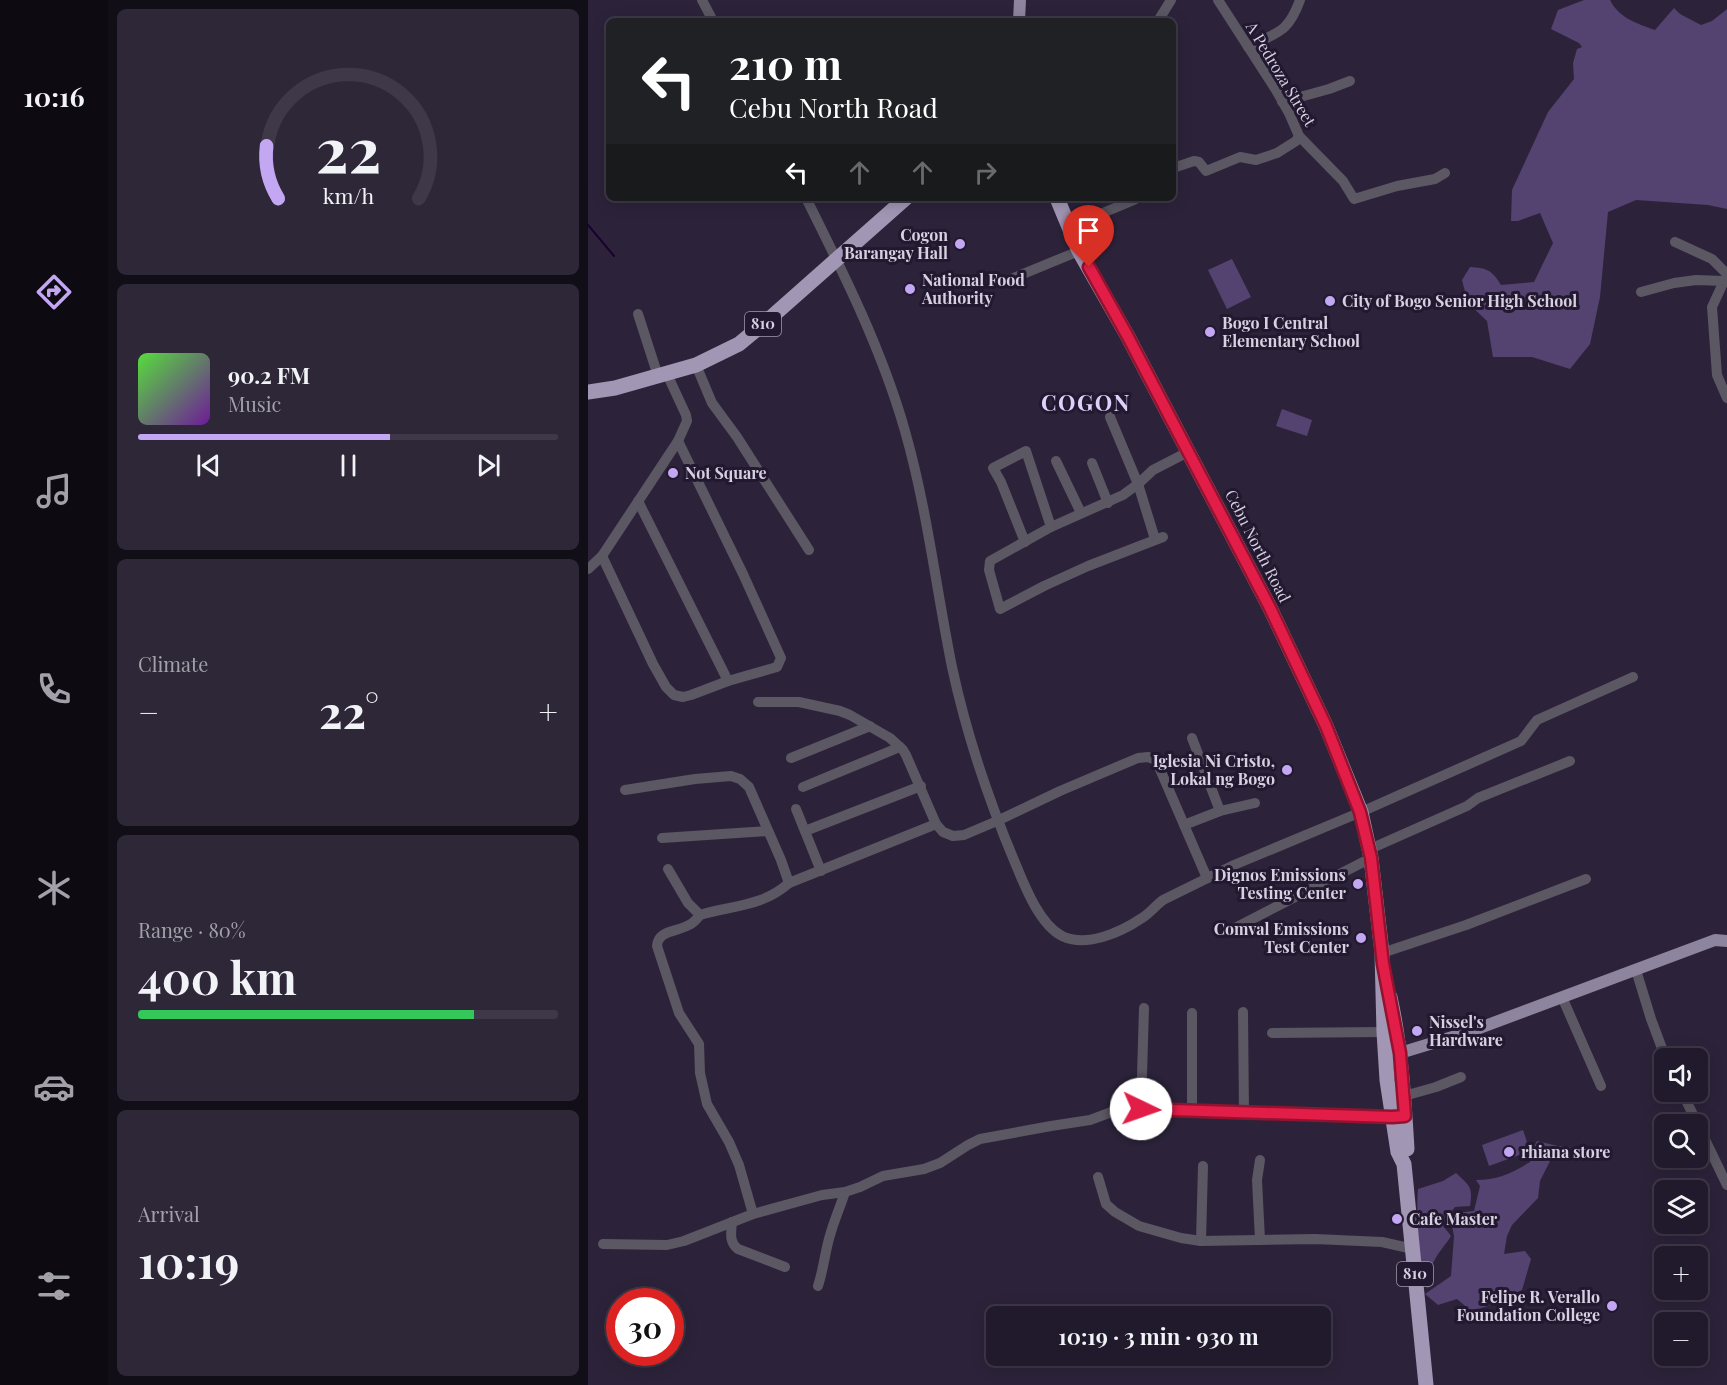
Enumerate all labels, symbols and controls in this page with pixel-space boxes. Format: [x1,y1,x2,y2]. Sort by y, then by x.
street label: A Pedroza Street [1241,17,1321,130]
text: 210 m [729,35,842,91]
icon: left [630,42,708,120]
text: 10:16 [23,78,85,114]
text: Cebu North Road [729,89,938,125]
text: 22 [315,105,381,189]
icon: left [780,156,813,189]
icon: ahead [843,156,876,189]
icon: ahead [906,156,939,189]
icon: right [969,156,1002,189]
text: km/h [322,181,374,209]
pin [1063,205,1114,267]
icon: arrive [1072,214,1105,247]
place label: Cogon Barangay Hall [844,224,948,263]
marker: Cogon Barangay Hall [953,237,967,251]
place label: National Food Authority [921,269,1025,308]
icon: directions [33,271,75,313]
marker: National Food Authority [903,282,917,296]
place label: City of Bogo Senior High School [1342,290,1577,311]
marker: City of Bogo Senior High School [1323,294,1337,308]
road number: 810 [745,312,781,336]
place label: Bogo I Central Elementary School [1222,312,1360,351]
marker: Bogo I Central Elementary School [1203,325,1217,339]
text: 90.2 FM [228,360,310,390]
district label: COGON [1041,387,1131,417]
text: Music [228,390,281,417]
icon: previous [192,449,225,482]
icon: pause [332,449,365,482]
icon: next [472,449,505,482]
place label: Not Square [685,462,767,483]
marker: Not Square [666,466,680,480]
icon: music [33,470,75,512]
street label: Cebu North Road [1221,486,1296,606]
text: Climate [138,650,208,677]
icon: phone [33,668,75,710]
text: 22° [319,680,379,740]
text: − [138,689,159,733]
text: + [539,689,558,733]
place label: Iglesia Ni Cristo, Lokal ng Bogo [1153,750,1275,789]
marker: Iglesia Ni Cristo, Lokal ng Bogo [1280,763,1294,777]
place label: Dignos Emissions Testing Center [1214,864,1347,903]
icon: climate [33,867,75,909]
marker: Dignos Emissions Testing Center [1351,877,1365,891]
text: Range · 80% [138,916,246,943]
place label: Comval Emissions Test Center [1214,918,1350,957]
marker: Comval Emissions Test Center [1354,931,1368,945]
text: 400 km [138,946,297,1006]
place label: Nissel's Hardware [1429,1011,1503,1050]
marker: Nissel's Hardware [1410,1024,1424,1038]
map controls [1654,1048,1708,1366]
button: sound [1654,1048,1708,1102]
icon: car [33,1066,75,1108]
position arrow [1109,1077,1173,1141]
button: search [1654,1114,1708,1168]
place label: rhiana store [1521,1141,1610,1162]
marker: rhiana store [1502,1145,1516,1159]
button: layers [1654,1180,1708,1234]
text: Arrival [138,1200,200,1227]
place label: Cafe Master [1409,1208,1498,1229]
marker: Cafe Master [1390,1212,1404,1226]
text: 10:19 [138,1230,239,1290]
button: + [1654,1246,1708,1300]
road number: 810 [1397,1262,1433,1286]
icon: filters [33,1265,75,1307]
place label: Felipe R. Verallo Foundation College [1456,1286,1600,1325]
speed limit sign: 30 [606,1288,684,1366]
marker: Felipe R. Verallo Foundation College [1605,1299,1619,1313]
button: − [1654,1312,1708,1366]
text: 10:19 · 3 min · 930 m [1058,1321,1259,1351]

